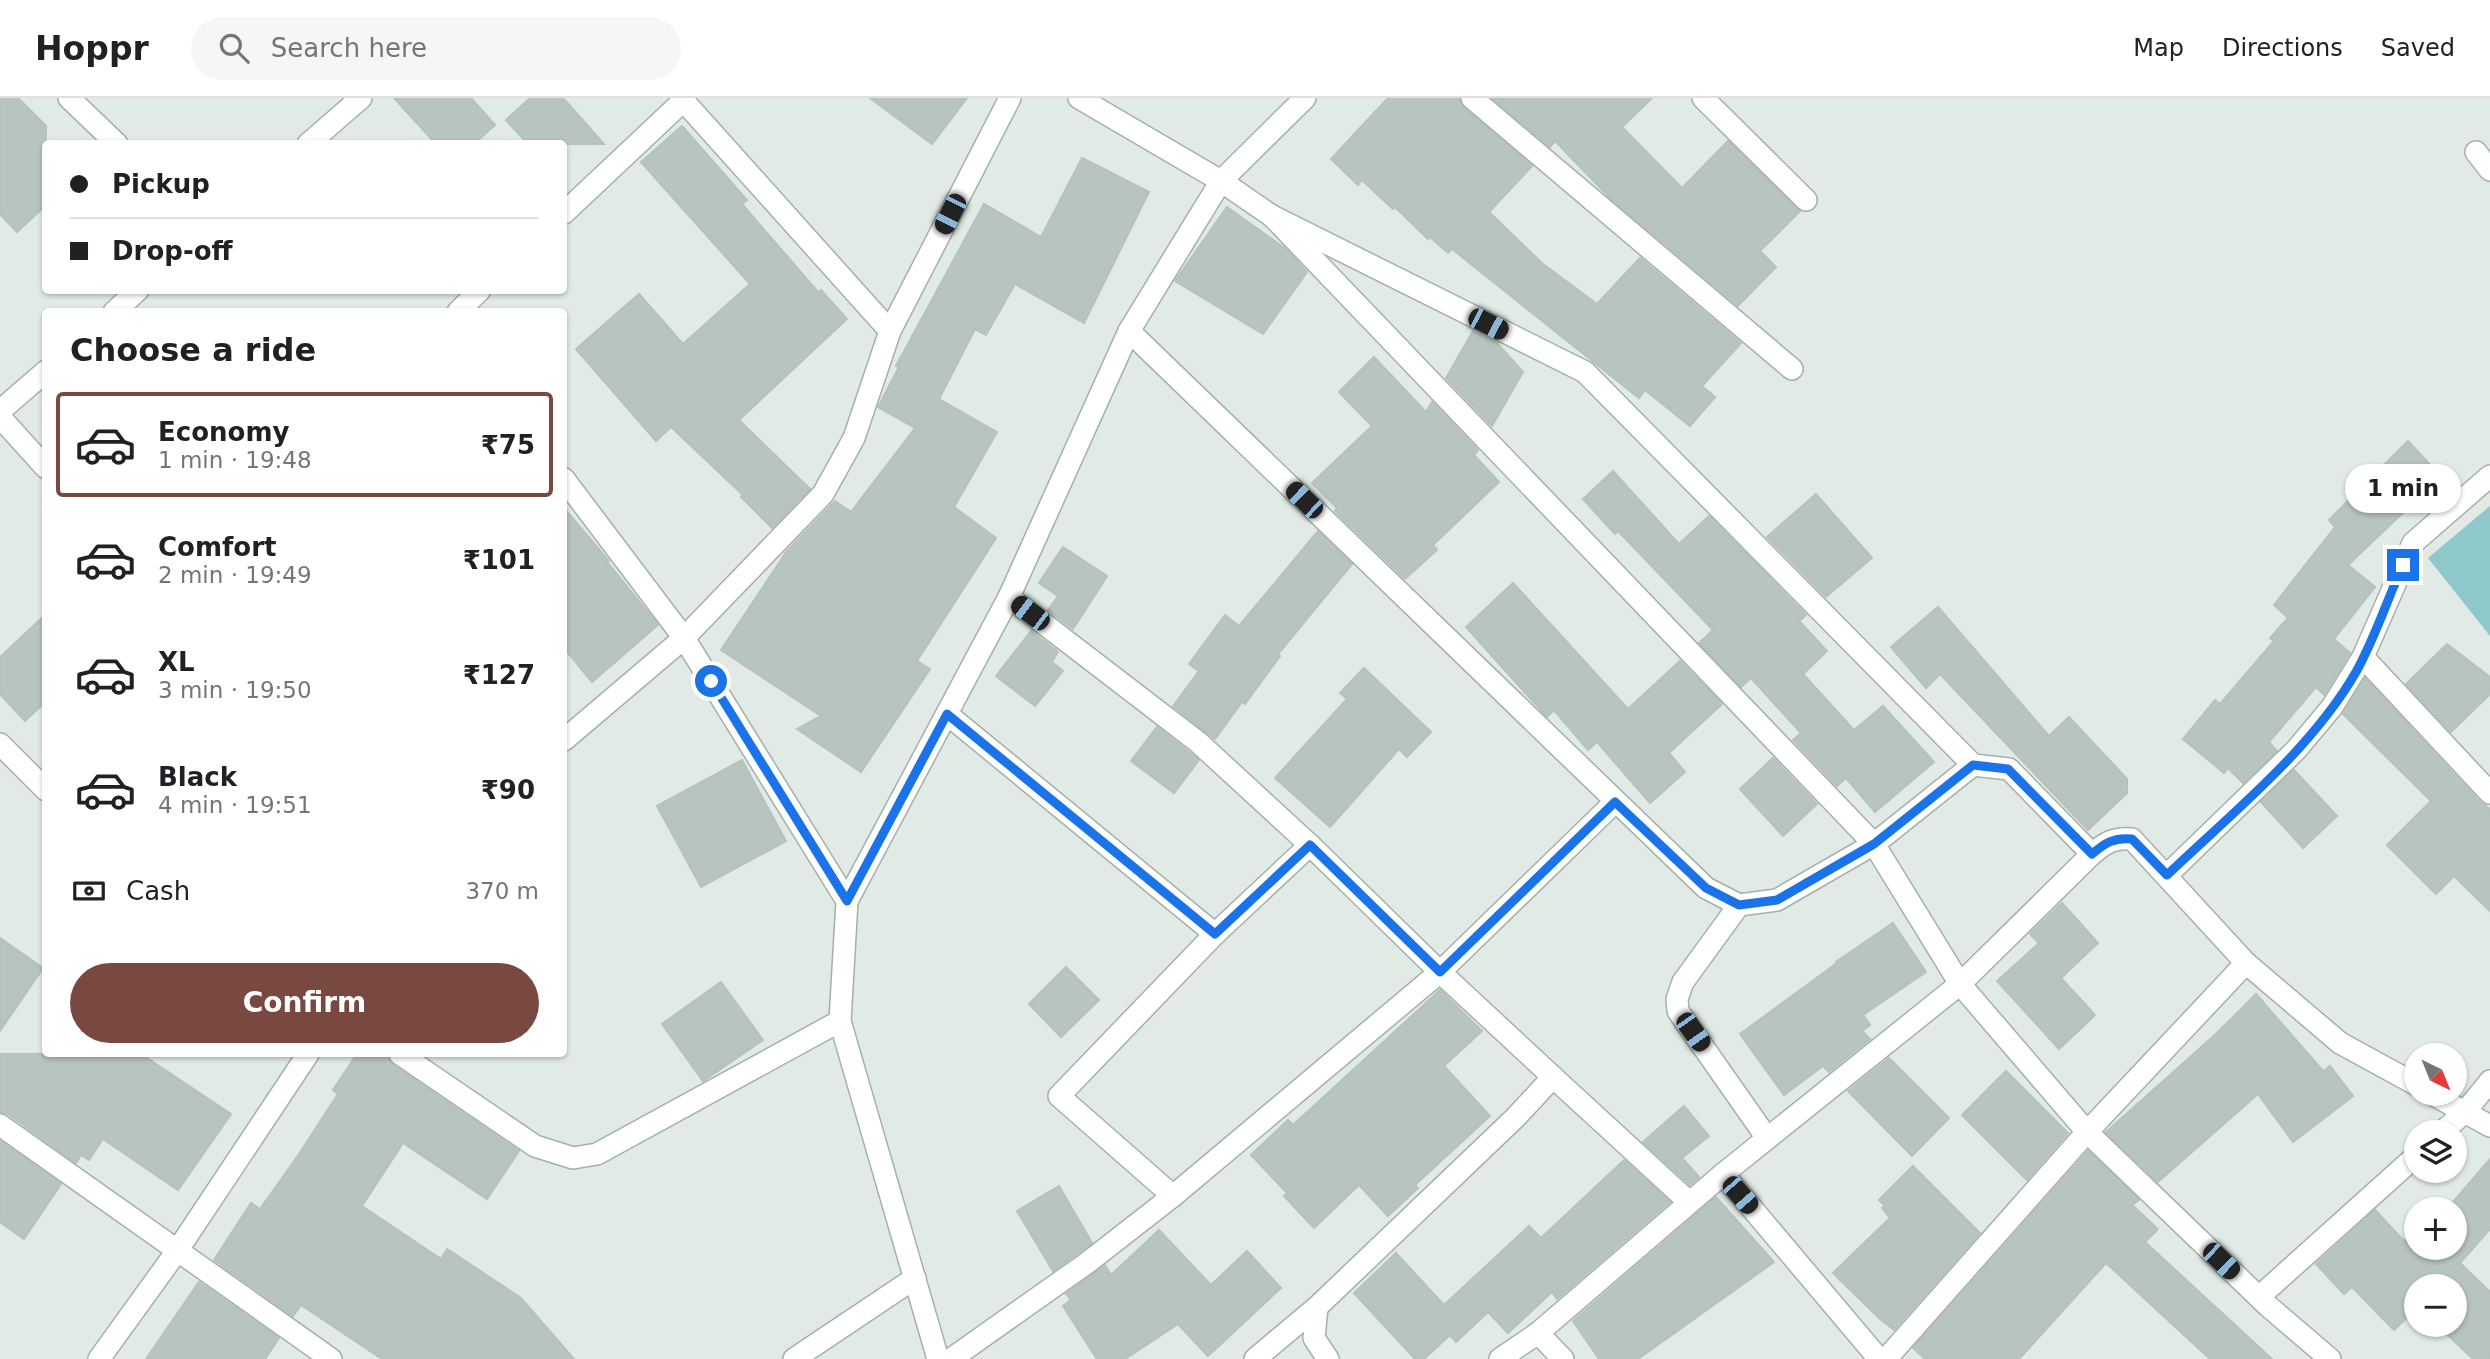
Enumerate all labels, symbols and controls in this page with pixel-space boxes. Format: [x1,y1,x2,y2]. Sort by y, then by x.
search box [191,17,681,80]
text: Hoppr [35,29,149,68]
icon: search [215,29,253,67]
text: Search here [271,33,427,63]
text: Map [2133,34,2184,62]
text: Directions [2222,34,2343,62]
text: Saved [2381,34,2455,62]
text: Pickup [112,169,210,199]
car [932,191,969,237]
text: Drop-off [112,236,233,266]
car [1465,305,1512,343]
text: Choose a ride [70,331,316,369]
icon: car [74,413,137,476]
text: Economy [158,417,289,447]
text: ₹75 [481,430,535,460]
text: 1 min · 19:48 [158,447,312,473]
callout: 1 min [2345,463,2461,512]
text: 1 min [2367,475,2439,501]
car [1282,478,1327,522]
icon: car [74,528,137,591]
text: Comfort [158,532,276,562]
text: ₹101 [463,545,535,575]
route end [2387,549,2419,581]
text: 2 min · 19:49 [158,562,312,588]
car [1007,592,1054,634]
icon: car [74,643,137,706]
text: XL [158,647,195,677]
text: ₹127 [463,660,535,690]
route start [695,665,727,697]
text: 3 min · 19:50 [158,677,312,703]
icon: car [74,758,137,821]
text: Black [158,762,237,792]
text: ₹90 [481,775,535,805]
text: 4 min · 19:51 [158,792,312,818]
icon: cash [70,872,108,910]
text: Cash [126,876,190,906]
text: 370 m [465,878,539,904]
button: Confirm [70,963,539,1043]
car [1673,1009,1714,1055]
north arrow [2404,1043,2468,1106]
map controls [2404,1043,2467,1337]
button: layers [2404,1120,2467,1183]
car [1719,1172,1762,1218]
button: + [2404,1197,2467,1260]
car [2199,1239,2244,1283]
button: − [2404,1274,2467,1337]

